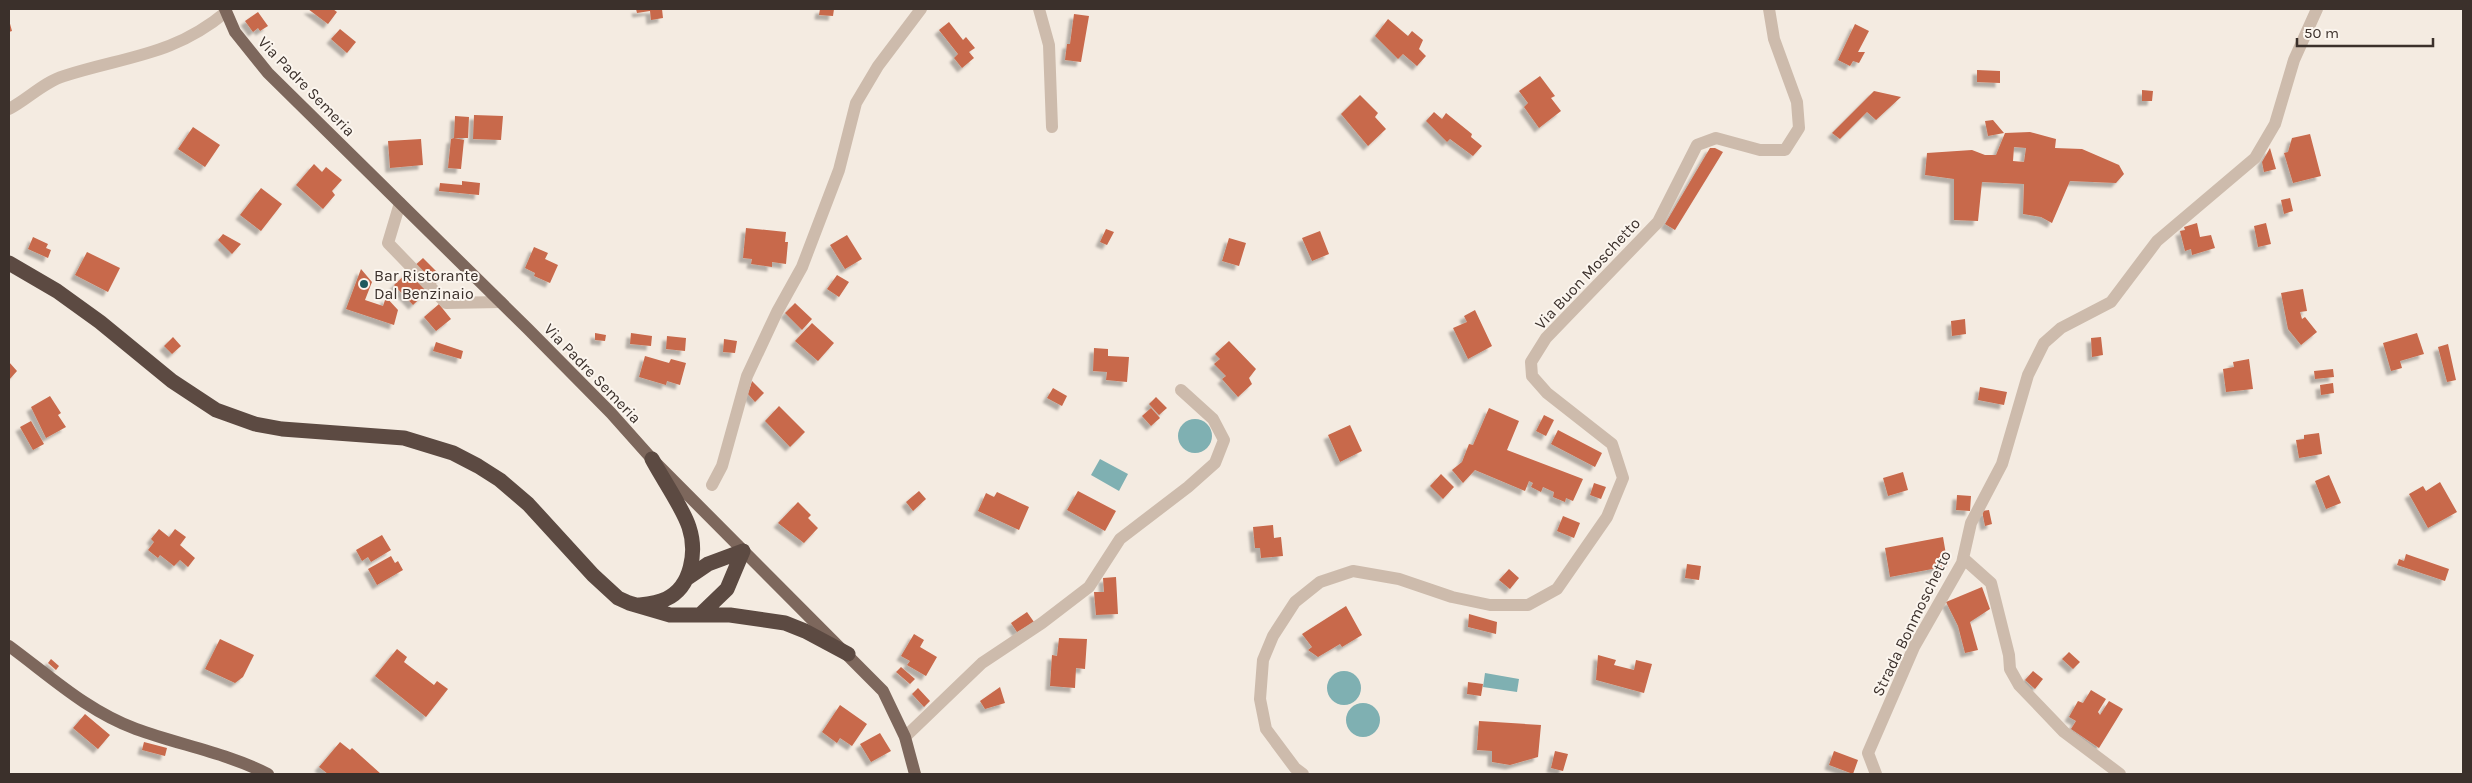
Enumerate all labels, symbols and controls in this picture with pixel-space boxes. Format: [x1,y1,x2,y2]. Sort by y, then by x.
scale bar [2297,15,2433,47]
text: 50 m [2304,24,2339,42]
street label: Via Padre Semeria [254,32,359,140]
street label: Via Buon Moschetto [1531,214,1644,333]
place label: Bar Ristorante Dal Benzinaio [374,266,479,303]
marker: Bar Ristorante Dal Benzinaio [358,278,370,290]
street label: Via Padre Semeria [540,319,645,427]
street label: Strada Bonmoschetto [1868,547,1955,699]

